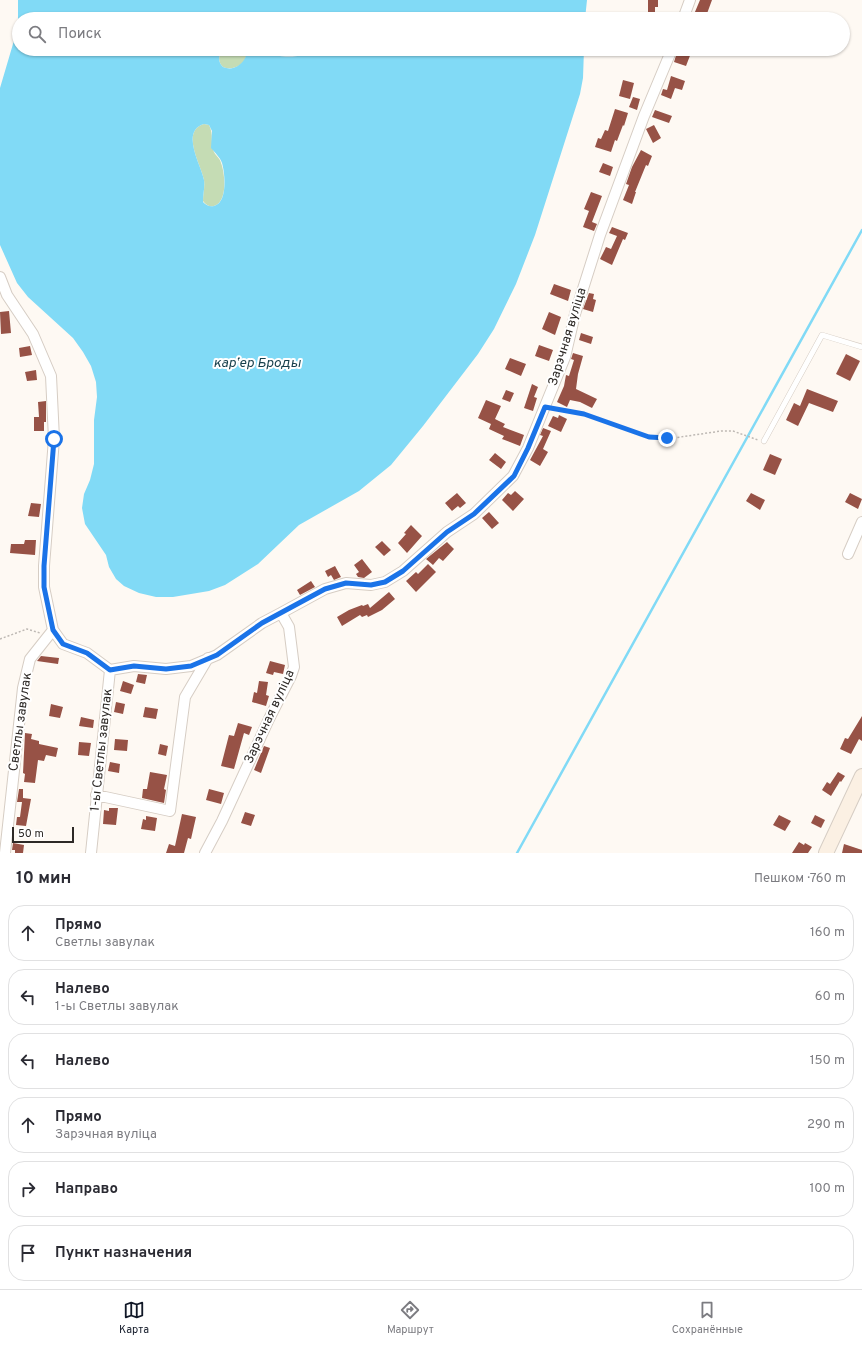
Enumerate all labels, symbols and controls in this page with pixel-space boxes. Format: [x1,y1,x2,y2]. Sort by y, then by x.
search box [12,12,850,56]
icon: search [26,23,48,45]
text: Поиск [58,25,102,44]
street label: Зарэчная вуліца [545,286,591,388]
water label: карʼер Броды [213,355,301,372]
route end [658,429,676,447]
route start [45,430,63,448]
street label: Зарэчная вуліца [241,667,299,767]
street label: Светлы завулак [6,671,36,773]
street label: 1-ы Светлы завулак [88,688,116,812]
scale bar [12,825,74,844]
text: 50 m [18,827,44,841]
text: 10 мин [16,868,71,890]
text: Пешком · 760 m [754,871,846,887]
text: Прямо [55,916,102,935]
icon: ahead [17,922,39,944]
text: 160 m [810,925,845,941]
text: Светлы завулак [55,935,155,951]
text: Налево [55,980,110,999]
icon: left [17,986,39,1008]
text: 60 m [815,989,845,1005]
text: 1-ы Светлы завулак [55,999,179,1015]
icon: left [17,1050,39,1072]
text: Налево [55,1052,110,1071]
text: 150 m [810,1053,845,1069]
text: Прямо [55,1108,102,1127]
icon: ahead [17,1114,39,1136]
text: 290 m [807,1117,845,1133]
text: Зарэчная вуліца [55,1127,157,1143]
icon: right [17,1178,39,1200]
text: Направо [55,1180,118,1199]
text: 100 m [809,1181,845,1197]
icon: arrive [17,1242,39,1264]
text: Пункт назначения [55,1244,192,1263]
tab: Карта [119,1299,149,1337]
tab: Маршрут [387,1299,434,1337]
tab: Сохранённые [672,1299,743,1337]

